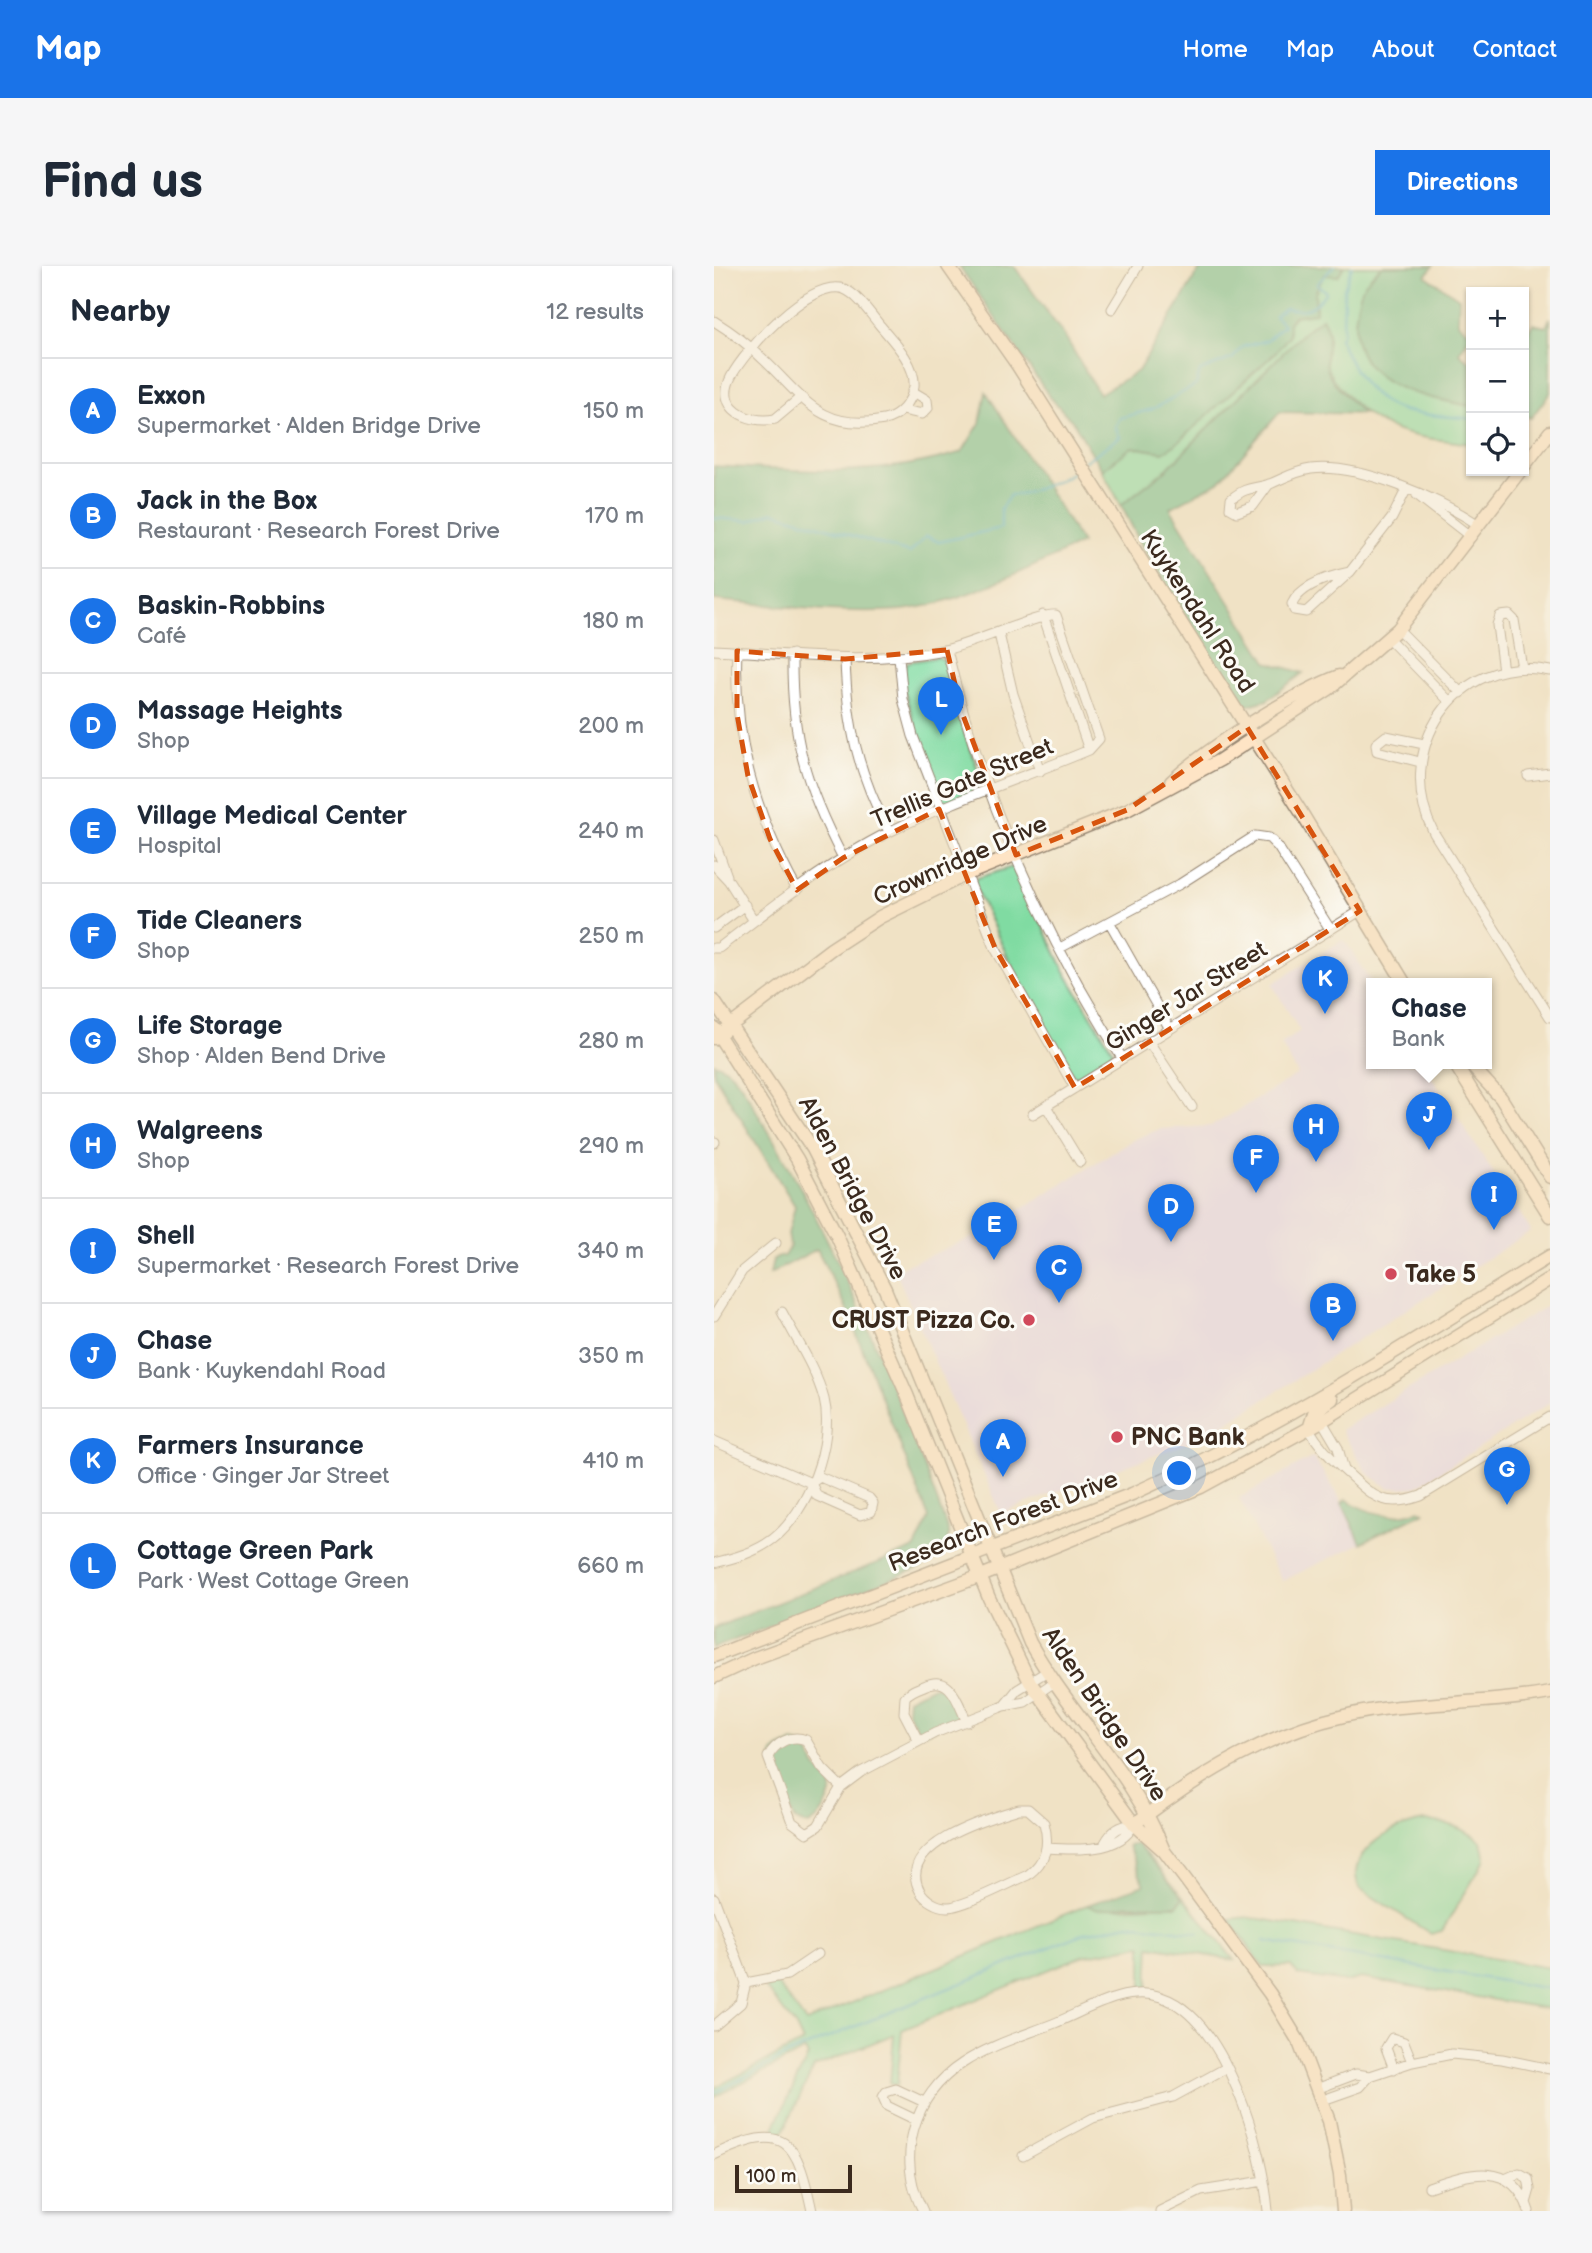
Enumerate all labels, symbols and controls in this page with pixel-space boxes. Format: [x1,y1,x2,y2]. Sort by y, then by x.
text: Map [35,29,101,69]
text: Home [1183,35,1248,64]
text: Map [1286,35,1334,64]
text: About [1372,35,1434,64]
text: Contact [1472,35,1557,64]
button: Directions [1375,150,1550,215]
text: Find us [42,153,203,212]
map controls [1466,287,1529,476]
button: + [1466,287,1529,350]
text: Nearby [70,294,170,330]
text: 12 results [546,298,644,326]
button: − [1466,350,1529,413]
text: Exxon [137,381,206,412]
text: A [86,397,100,425]
text: 150 m [583,397,644,425]
text: Supermarket · Alden Bridge Drive [137,412,481,440]
button: locate [1466,413,1529,476]
text: Jack in the Box [137,486,317,517]
text: B [85,502,101,530]
text: 170 m [585,502,644,530]
text: Restaurant · Research Forest Drive [137,517,500,545]
street label: Kuykendahl Road [1134,524,1261,698]
text: Baskin-Robbins [137,591,325,622]
text: C [85,607,101,635]
text: 180 m [583,607,644,635]
text: Café [137,622,186,650]
pin: L [918,677,964,735]
text: Massage Heights [137,696,343,727]
text: D [85,712,101,740]
text: 200 m [578,712,644,740]
text: Shop [137,727,190,755]
street label: Trellis Gate Street [867,732,1058,835]
text: Village Medical Center [137,801,407,832]
street label: Crownridge Drive [869,809,1052,912]
text: E [86,817,100,845]
text: 240 m [578,817,644,845]
text: Hospital [137,832,222,860]
text: Tide Cleaners [137,906,302,937]
text: F [86,922,100,950]
text: 250 m [578,922,644,950]
street label: Ginger Jar Street [1100,935,1273,1058]
text: Shop [137,937,190,965]
pin: K [1302,956,1348,1014]
popup [1366,978,1492,1069]
text: Chase [1391,994,1467,1025]
text: Life Storage [137,1011,283,1042]
text: Bank [1391,1025,1444,1053]
text: G [85,1027,101,1055]
text: 280 m [578,1027,644,1055]
text: Shop · Alden Bend Drive [137,1042,386,1070]
street label: Alden Bridge Drive [792,1092,913,1285]
pin: J [1406,1092,1452,1150]
pin: H [1293,1104,1339,1162]
text: Walgreens [137,1116,263,1147]
text: H [84,1132,102,1160]
text: 290 m [578,1132,644,1160]
pin: F [1233,1135,1279,1193]
text: Shop [137,1147,190,1175]
pin: I [1471,1172,1517,1230]
pin: D [1148,1184,1194,1242]
pin: E [971,1202,1017,1260]
text: Shell [137,1221,195,1252]
text: I [89,1237,97,1265]
text: 340 m [577,1237,644,1265]
pin: C [1036,1245,1082,1303]
text: Supermarket · Research Forest Drive [137,1252,519,1280]
place label: Take 5 [1405,1260,1476,1289]
marker: Take 5 [1383,1266,1399,1282]
pin: B [1310,1283,1356,1341]
place label: CRUST Pizza Co. [832,1306,1015,1335]
marker: CRUST Pizza Co. [1021,1312,1037,1328]
text: Chase [137,1326,212,1357]
text: J [87,1342,99,1370]
text: 350 m [578,1342,644,1370]
text: Bank · Kuykendahl Road [137,1357,386,1385]
pin: A [980,1419,1026,1477]
place label: PNC Bank [1131,1423,1245,1452]
marker: PNC Bank [1109,1429,1125,1445]
text: Farmers Insurance [137,1431,364,1462]
text: K [85,1447,101,1475]
text: 410 m [582,1447,644,1475]
pin: G [1484,1447,1530,1505]
your location [1162,1456,1196,1490]
text: Office · Ginger Jar Street [137,1462,389,1490]
street label: Research Forest Drive [884,1464,1122,1579]
text: Cottage Green Park [137,1536,373,1567]
text: L [86,1552,100,1580]
text: 660 m [577,1552,644,1580]
text: Park · West Cottage Green [137,1567,409,1595]
street label: Alden Bridge Drive [1036,1622,1173,1807]
scale bar [735,2162,852,2194]
text: 100 m [746,2165,797,2188]

